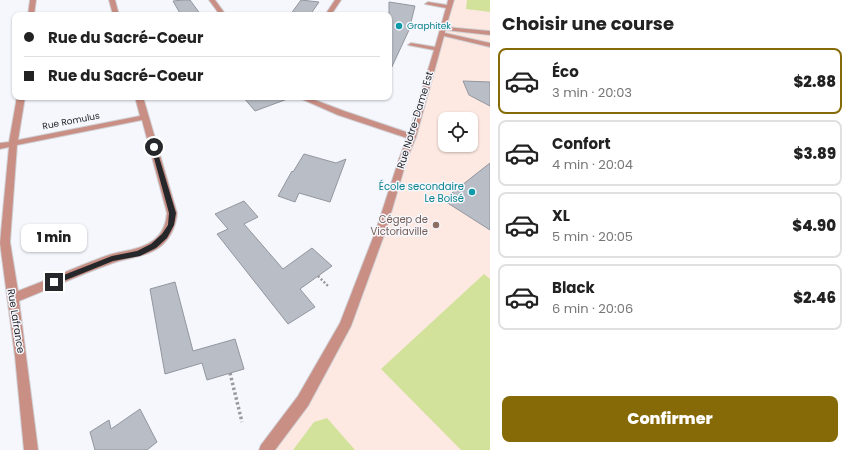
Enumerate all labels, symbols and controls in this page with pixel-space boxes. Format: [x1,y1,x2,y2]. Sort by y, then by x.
text: Choisir une course [502,11,674,36]
place label: Graphitek [407,20,451,32]
marker: Graphitek [394,21,404,31]
text: Rue du Sacré-Coeur [48,27,203,48]
text: Éco [552,61,579,82]
icon: car [504,63,540,99]
text: Rue du Sacré-Coeur [48,65,203,86]
street label: Rue Notre-Dame Est [393,69,437,170]
text: $2.88 [793,71,836,92]
text: 3 min · 20:03 [552,83,632,102]
street label: Rue Romulus [41,110,101,132]
map controls [438,112,478,152]
button: locate [438,112,478,152]
text: Confort [552,133,611,154]
icon: car [504,135,540,171]
route start [145,138,163,156]
text: $3.89 [794,143,836,164]
text: 4 min · 20:04 [552,155,633,174]
place label: École secondaire Le Boisé [379,179,464,206]
marker: École secondaire Le Boisé [467,187,477,197]
text: XL [552,205,570,226]
icon: car [504,207,540,243]
place label: Cégep de Victoriaville [371,212,428,239]
text: $4.90 [792,215,836,236]
marker: Cégep de Victoriaville [431,220,441,230]
callout: 1 min [21,224,87,252]
text: 5 min · 20:05 [552,227,633,246]
text: 1 min [37,228,71,247]
route end [45,273,63,291]
text: Black [552,277,595,298]
icon: car [504,279,540,315]
text: $2.46 [793,287,836,308]
street label: Rue Lafrance [4,288,28,354]
text: 6 min · 20:06 [552,299,633,318]
button: Confirmer [502,396,838,442]

